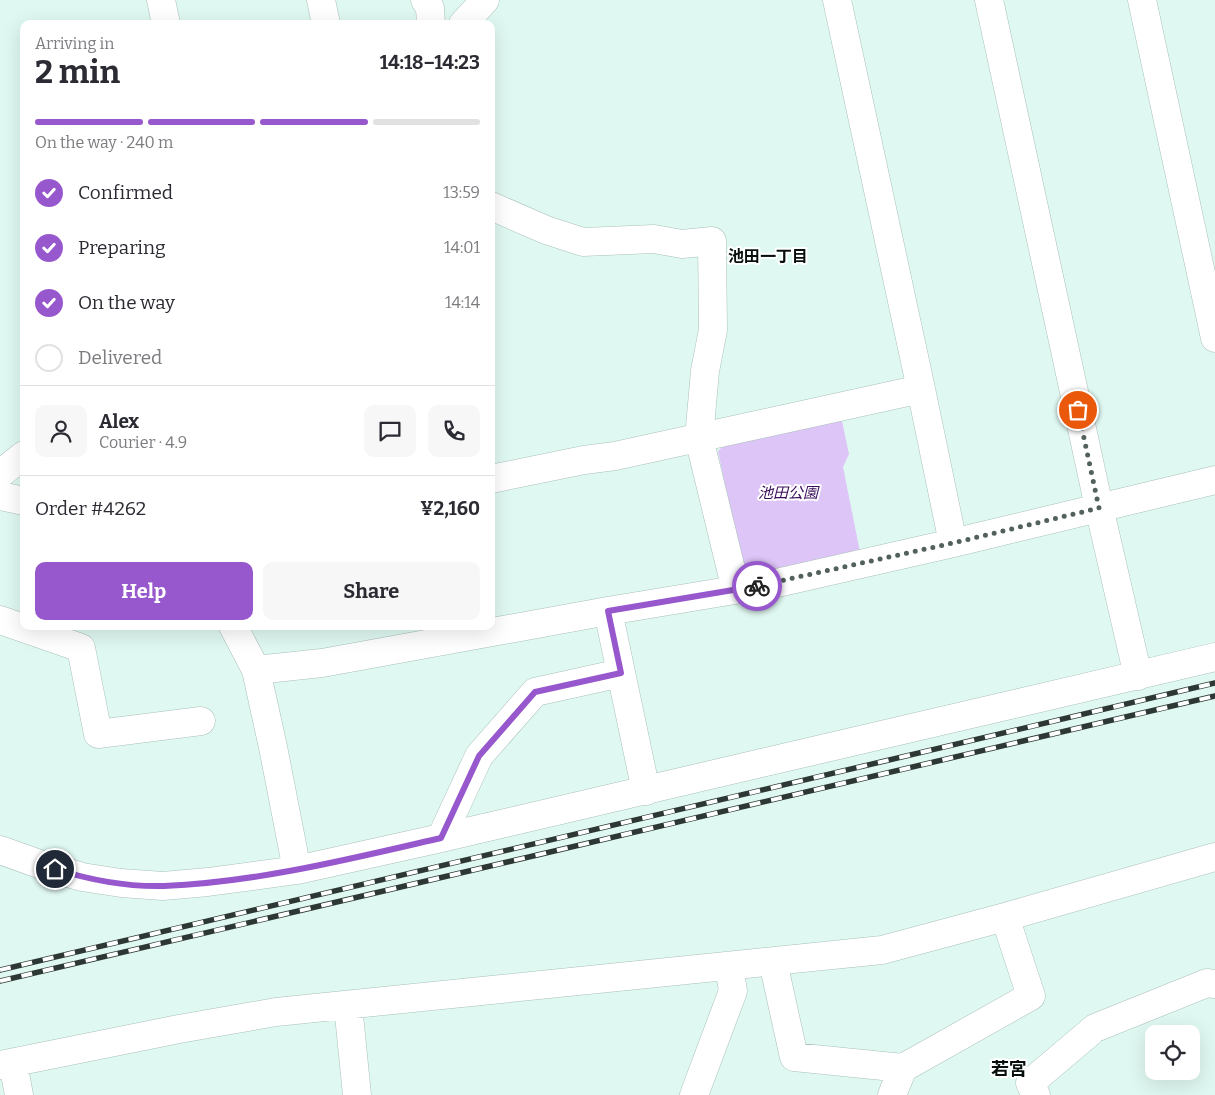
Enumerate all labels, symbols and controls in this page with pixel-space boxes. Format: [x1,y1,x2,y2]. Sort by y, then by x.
text: Arriving in [35,34,114,53]
text: 14:18–14:23 [380,51,480,74]
text: 2 min [35,53,120,91]
text: On the way · 240 m [35,133,173,152]
icon: check [35,179,63,207]
text: Confirmed [78,181,173,204]
text: 13:59 [443,183,480,202]
icon: check [35,234,63,262]
text: Preparing [78,236,166,259]
text: 14:01 [444,238,480,257]
district label: 池田一丁目 [728,247,808,266]
icon: check [35,289,63,317]
text: On the way [78,291,175,314]
text: 14:14 [445,293,480,312]
text: Delivered [78,346,162,369]
pin [1057,389,1099,431]
icon: bag [1064,396,1092,424]
button: person [35,405,87,457]
button: chat [364,405,416,457]
button: phone [428,405,480,457]
text: Alex [99,410,139,433]
text: Courier · 4.9 [99,433,187,452]
park label: 池田公園 [758,484,820,502]
text: Order #4262 [35,497,146,520]
text: ¥2,160 [420,497,480,520]
courier [732,561,782,611]
button: Help [35,562,253,620]
button: Share [263,562,480,620]
icon: bike [743,572,771,600]
pin [34,848,76,890]
icon: home [41,855,69,883]
map controls [1145,1025,1200,1080]
button: locate [1145,1025,1200,1080]
district label: 若宮 [991,1058,1027,1080]

